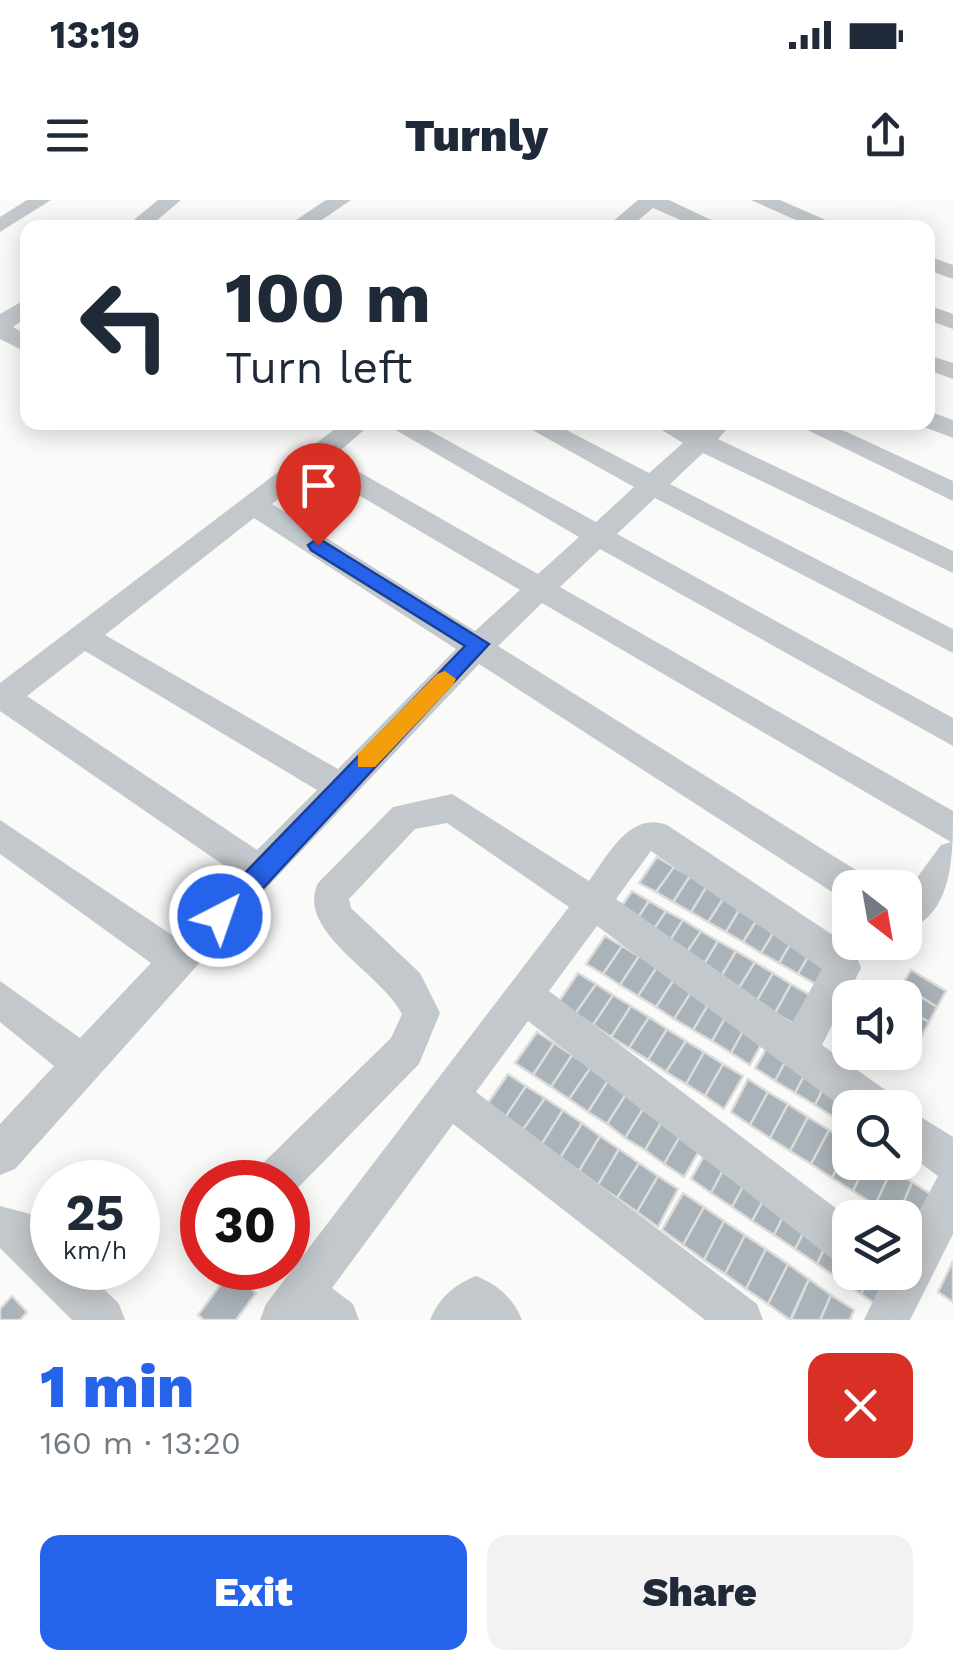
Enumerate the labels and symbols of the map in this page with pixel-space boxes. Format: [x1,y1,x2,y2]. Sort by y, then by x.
pin [276,443,361,546]
position arrow [168,864,272,968]
north arrow [832,870,922,960]
speed limit sign: 30 [180,1160,310,1290]

